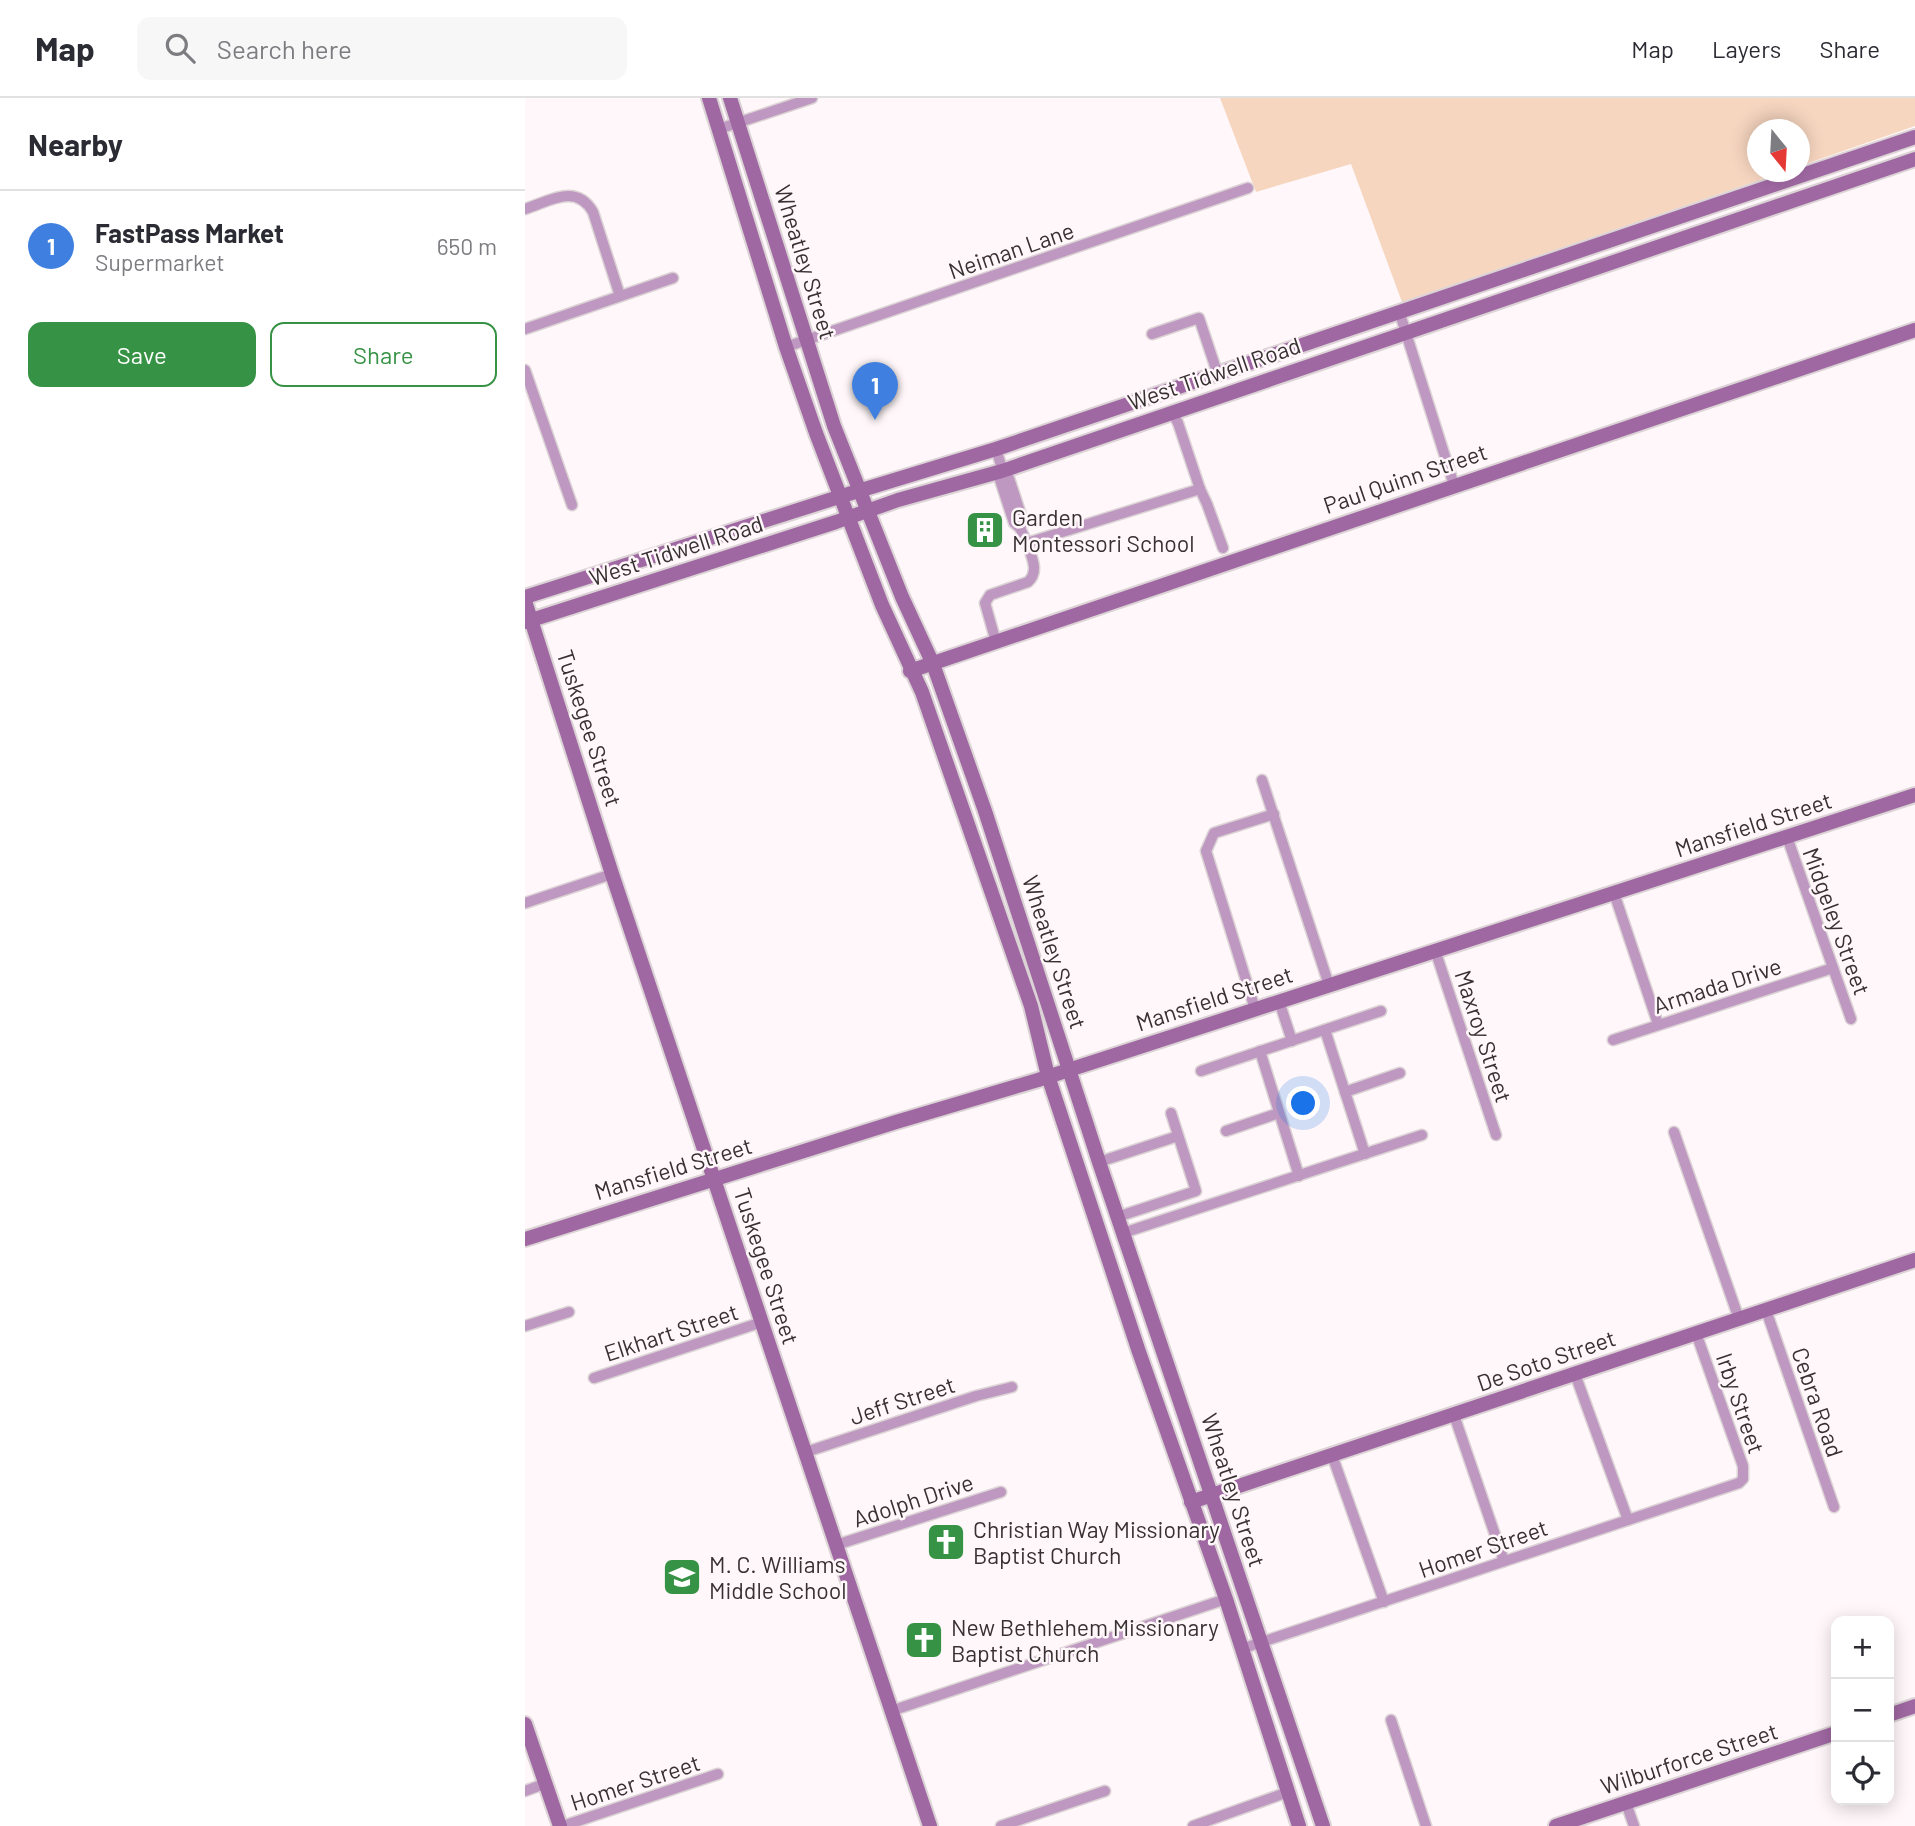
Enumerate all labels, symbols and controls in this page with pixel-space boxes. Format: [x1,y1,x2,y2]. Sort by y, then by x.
search box [137,17,627,80]
text: Map [35,28,95,68]
icon: search [161,29,199,67]
text: Search here [217,33,352,64]
text: Map [1631,34,1674,63]
text: Layers [1712,34,1781,63]
text: Share [1819,34,1880,63]
north arrow [1747,119,1810,182]
text: Nearby [28,126,123,162]
street label: Wheatley Street [769,181,843,343]
street label: Neiman Lane [945,215,1077,285]
text: FastPass Market [95,217,284,248]
text: 1 [47,232,55,260]
text: 650 m [437,232,497,260]
text: Supermarket [95,248,225,276]
button: Save [28,322,256,387]
button: Share [270,322,497,387]
street label: West Tidwell Road [1124,330,1304,416]
pin: 1 [852,362,898,420]
street label: Paul Quinn Street [1320,437,1490,519]
place label: Garden Montessori School [1012,503,1195,557]
street label: West Tidwell Road [586,509,766,591]
building icon: Garden Montessori School [964,509,1006,551]
street label: Tuskegee Street [551,646,629,810]
street label: Mansfield Street [1671,785,1835,863]
street label: Midgeley Street [1797,844,1877,998]
street label: Wheatley Street [1017,872,1093,1032]
street label: Armada Drive [1649,951,1785,1019]
street label: Mansfield Street [1132,959,1296,1037]
street label: Maxroy Street [1449,966,1519,1106]
your location [1286,1086,1320,1120]
street label: Mansfield Street [591,1131,755,1205]
street label: Tuskegee Street [728,1184,806,1348]
street label: Elkhart Street [600,1297,742,1367]
street label: De Soto Street [1473,1323,1619,1397]
street label: Cebra Road [1786,1343,1850,1461]
street label: Irby Street [1711,1349,1771,1457]
street label: Jeff Street [846,1370,958,1430]
street label: Wheatley Street [1196,1410,1272,1570]
street label: Adolph Drive [849,1467,977,1533]
street label: Homer Street [1415,1513,1551,1583]
place label: Christian Way Missionary Baptist Church [973,1515,1220,1569]
church icon: Christian Way Missionary Baptist Church [925,1521,967,1563]
place label: M. C. Williams Middle School [709,1550,847,1604]
school or university icon: M. C. Williams Middle School [661,1556,703,1598]
place label: New Bethlehem Missionary Baptist Church [951,1613,1219,1667]
map controls [1831,1616,1894,1805]
button: + [1831,1616,1894,1679]
church icon: New Bethlehem Missionary Baptist Church [903,1619,945,1661]
button: − [1831,1679,1894,1742]
street label: Wilburforce Street [1597,1716,1781,1800]
button: locate [1831,1742,1894,1805]
street label: Homer Street [567,1748,703,1816]

